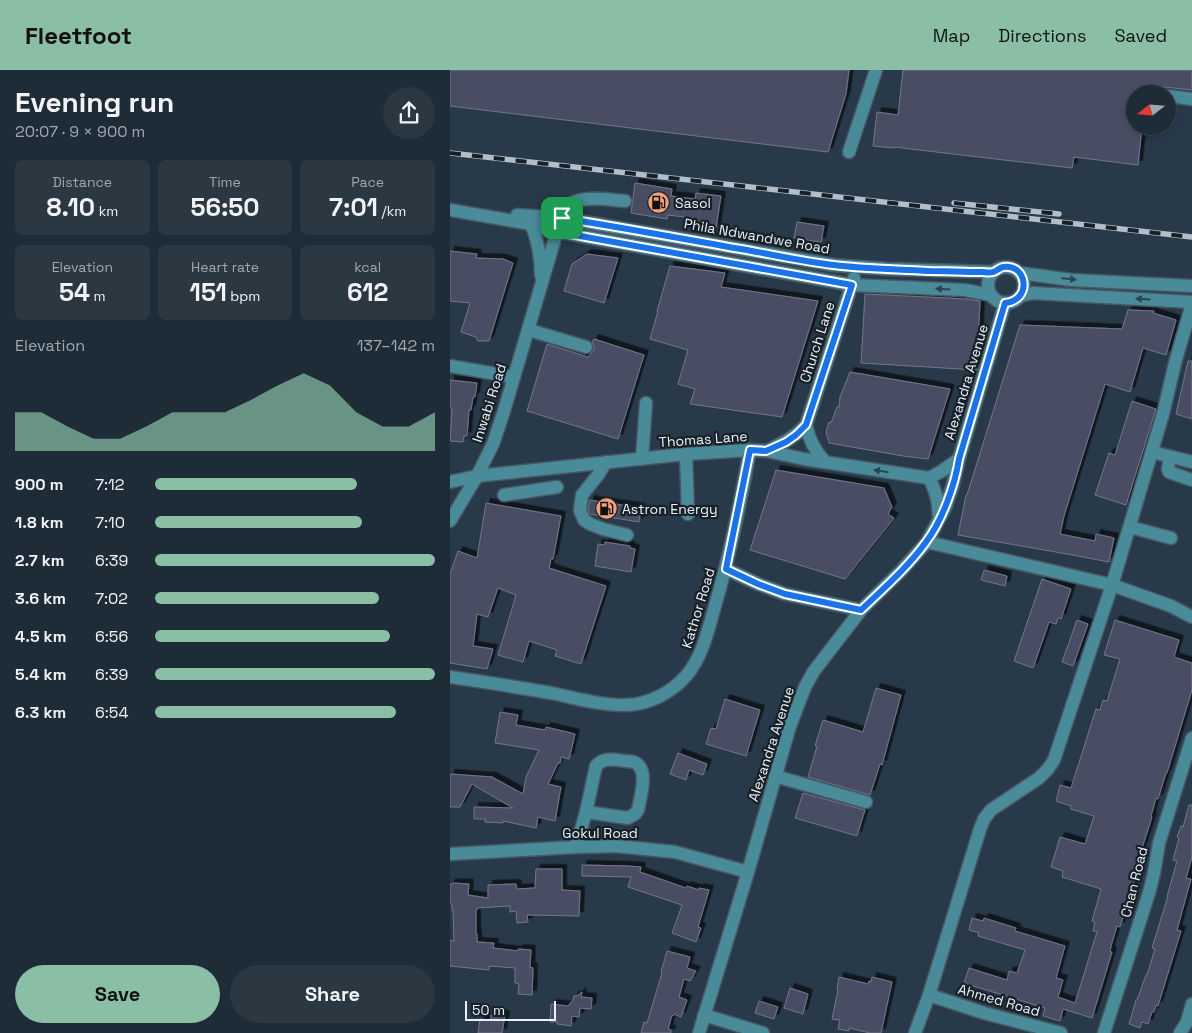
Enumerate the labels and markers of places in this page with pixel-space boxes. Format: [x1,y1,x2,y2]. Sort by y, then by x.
fuel station icon: Sasol [647,191,671,215]
place label: Sasol [675,194,711,212]
pin [541,197,583,239]
fuel station icon: Astron Energy [594,497,618,521]
place label: Astron Energy [622,500,718,518]

